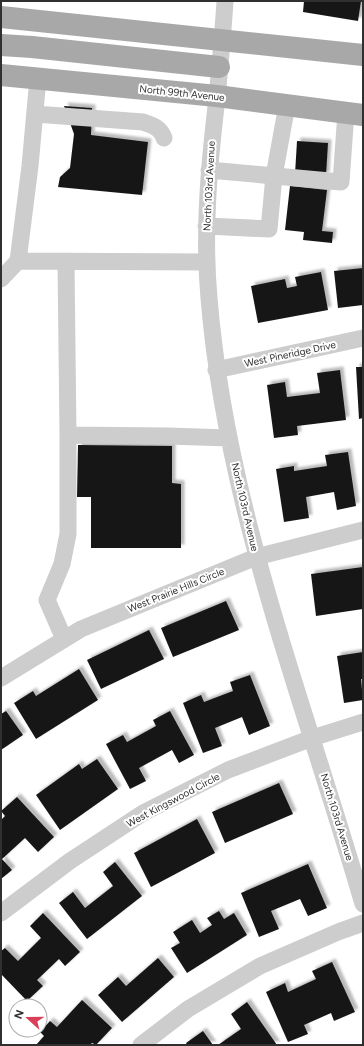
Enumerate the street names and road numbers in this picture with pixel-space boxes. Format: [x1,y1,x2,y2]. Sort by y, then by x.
street label: North 99th Avenue [139,82,226,104]
street label: North 103rd Avenue [200,140,218,231]
street label: West Pineridge Drive [243,338,337,370]
street label: North 103rd Avenue [229,462,262,553]
street label: West Prairie Hills Circle [126,564,227,615]
street label: West Kingswood Circle [124,770,222,830]
street label: North 103rd Avenue [318,772,357,863]

